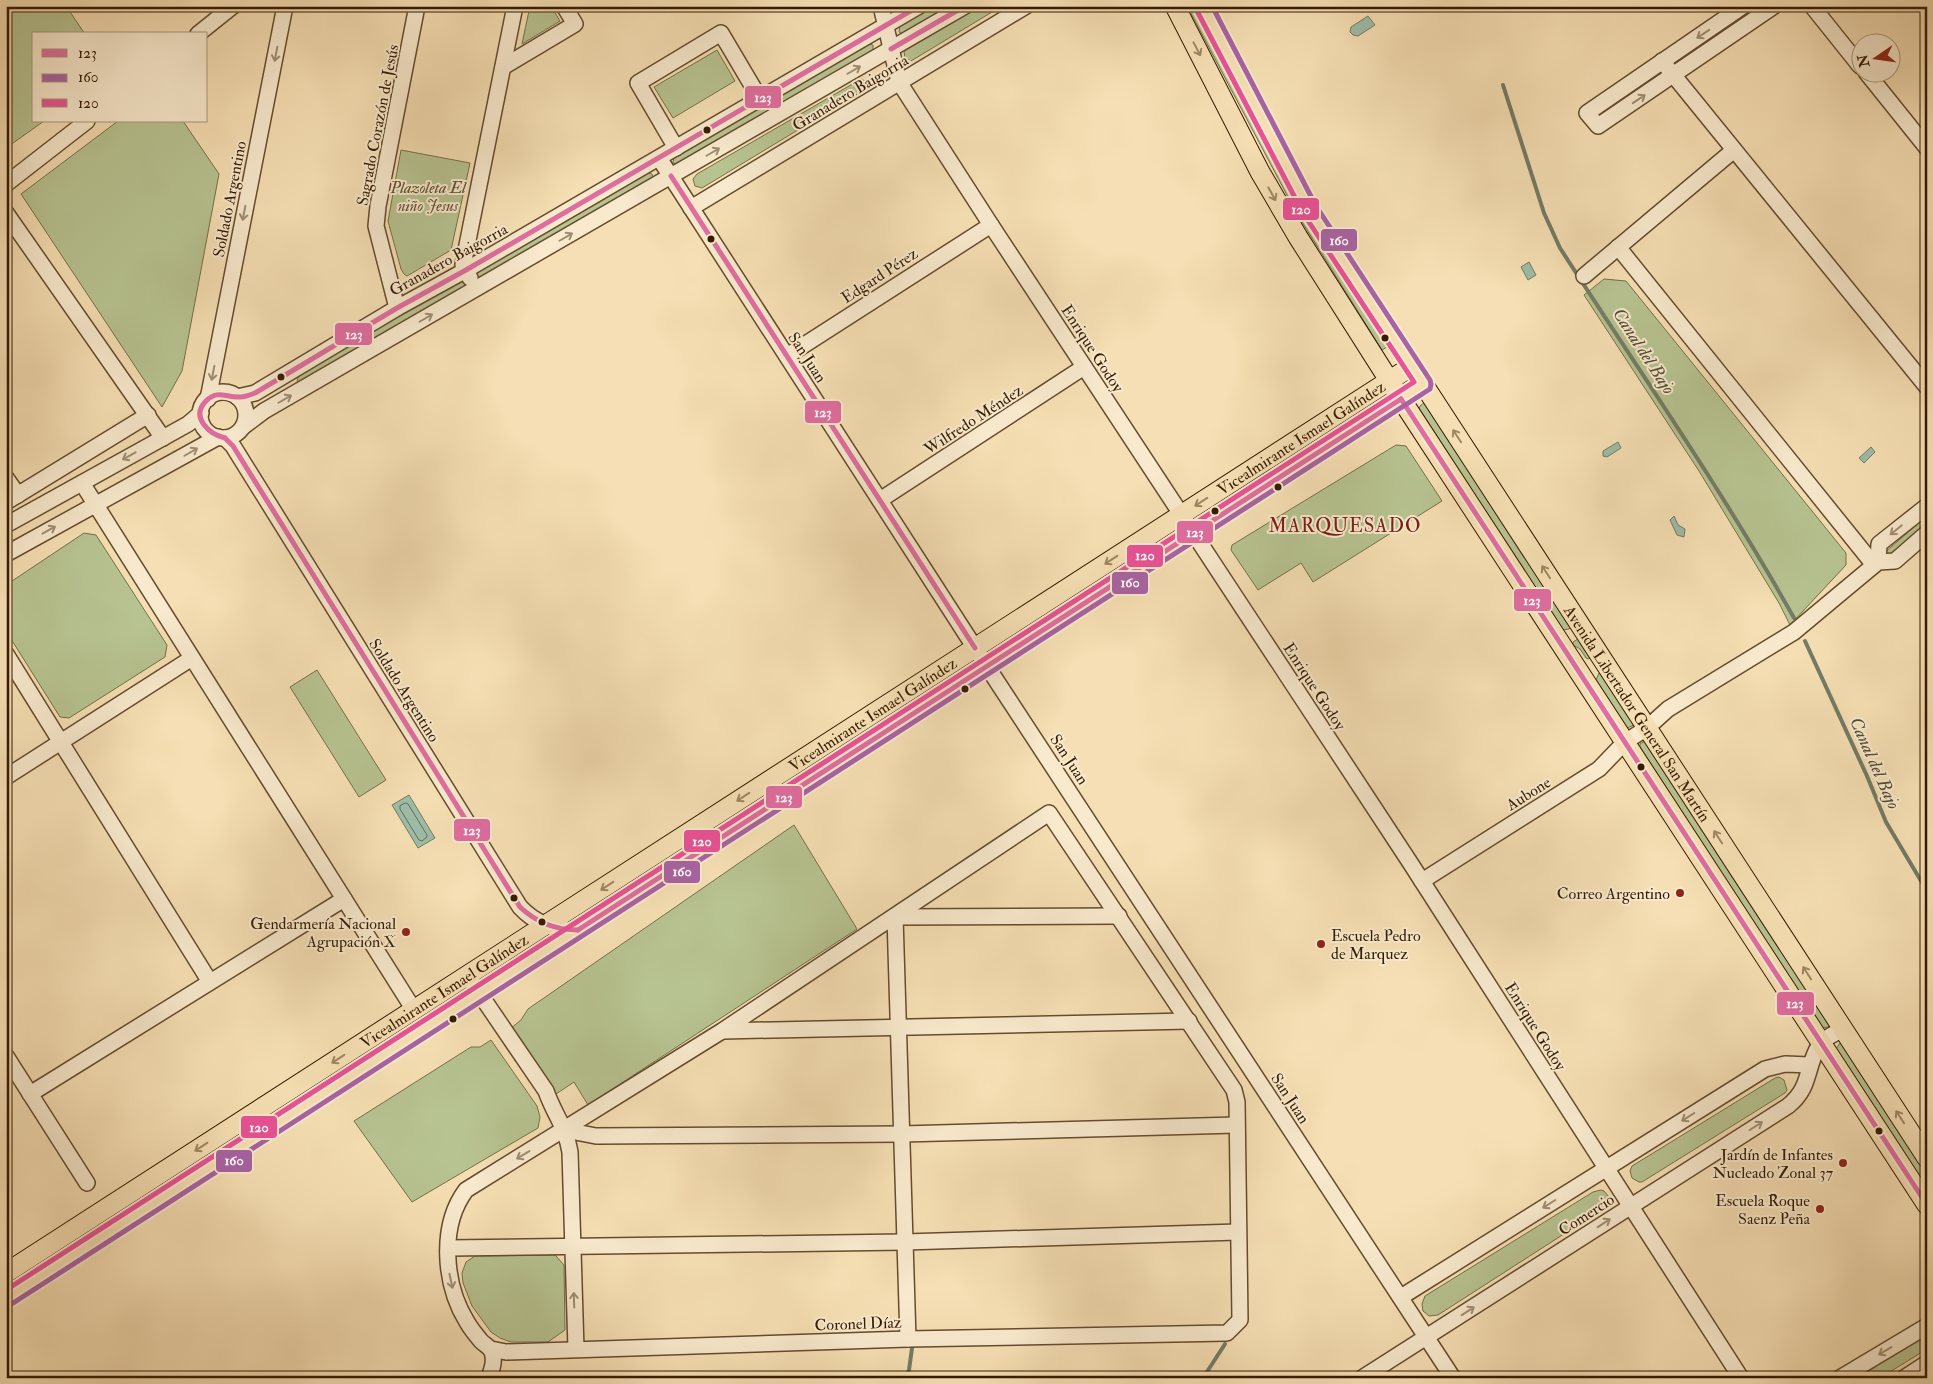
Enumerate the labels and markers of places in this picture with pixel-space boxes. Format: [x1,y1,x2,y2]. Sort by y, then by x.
unlabelled marker [702,125,712,135]
unlabelled marker [706,234,716,244]
unlabelled marker [1380,333,1390,343]
unlabelled marker [276,372,286,382]
unlabelled marker [1273,482,1283,492]
unlabelled marker [1210,506,1220,516]
unlabelled marker [960,684,970,694]
unlabelled marker [1636,762,1646,772]
place label: Correo Argentino [1557,884,1670,904]
marker: Correo Argentino [1674,887,1686,899]
unlabelled marker [509,893,519,903]
place label: Gendarmería Nacional Agrupación X [250,914,397,953]
unlabelled marker [537,917,547,927]
marker: Gendarmería Nacional Agrupación X [400,926,412,938]
place label: Escuela Pedro de Marquez [1331,926,1421,964]
marker: Escuela Pedro de Marquez [1315,938,1327,950]
unlabelled marker [448,1014,458,1024]
unlabelled marker [1874,1126,1884,1136]
place label: Jardín de Infantes Nucleado Zonal 37 [1713,1145,1834,1183]
marker: Jardín de Infantes Nucleado Zonal 37 [1837,1157,1849,1169]
place label: Escuela Roque Saenz Peña [1715,1191,1810,1229]
marker: Escuela Roque Saenz Peña [1814,1203,1826,1215]

